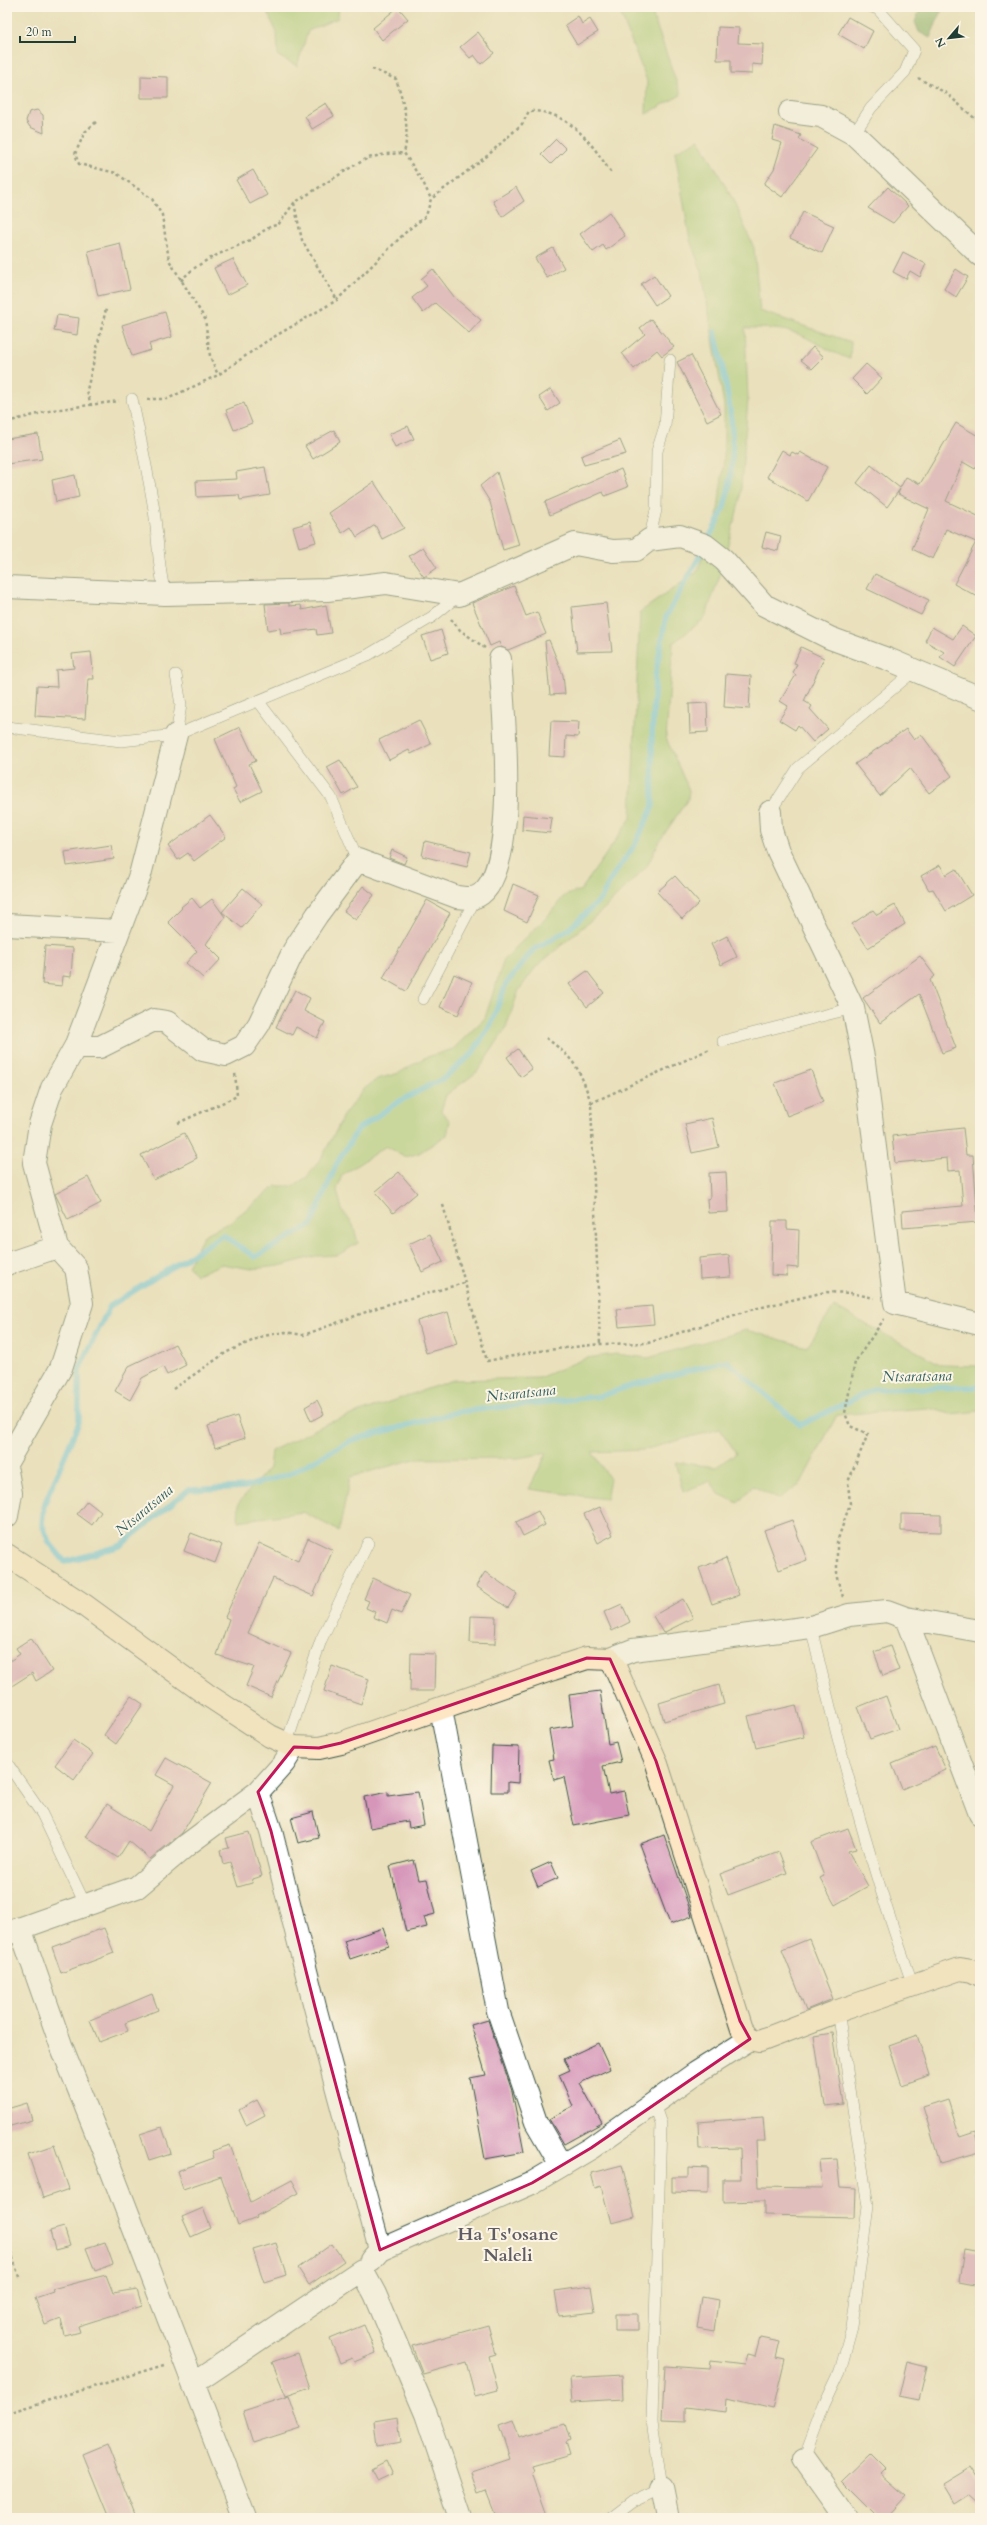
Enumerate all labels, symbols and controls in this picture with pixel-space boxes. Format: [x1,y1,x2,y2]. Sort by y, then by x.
scale bar [20,18,75,44]
north arrow [929,18,969,58]
text: 20 m [26,24,53,40]
text: N [932,34,949,50]
water label: Ntsaratsana [882,1365,952,1387]
water label: Ntsaratsana [485,1379,557,1407]
water label: Ntsaratsana [111,1480,177,1540]
district label: Ha Ts'osane Naleli [458,2222,558,2268]

